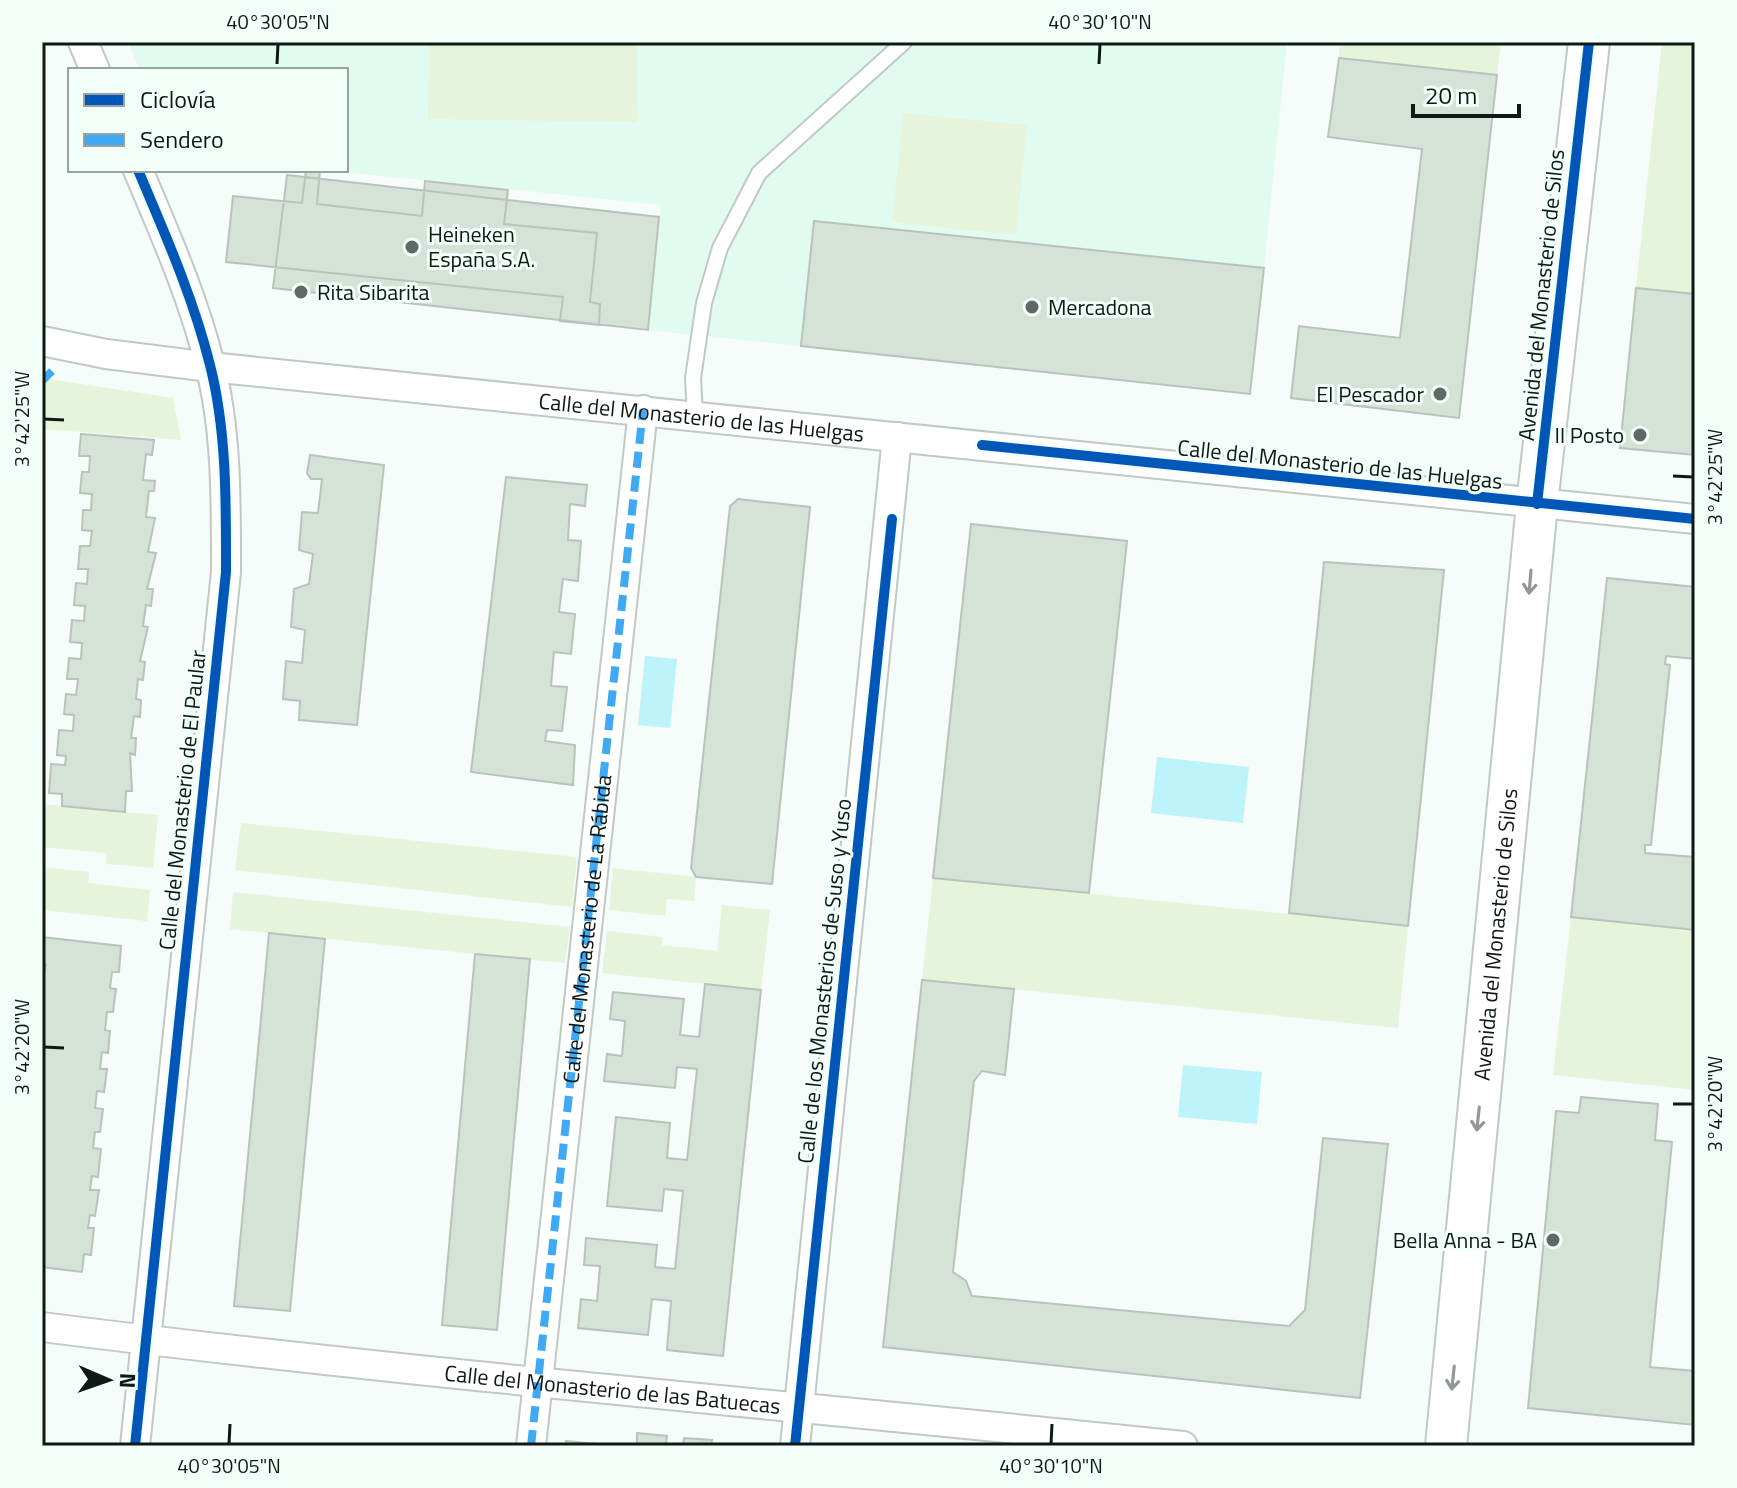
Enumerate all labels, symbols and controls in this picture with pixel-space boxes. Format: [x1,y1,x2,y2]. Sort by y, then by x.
text: 40°30'05"N [226,6,330,37]
text: 40°30'10"N [1048,6,1152,37]
legend [68,68,348,172]
scale bar [1413,68,1519,118]
text: 20 m [1425,77,1477,113]
text: Ciclovía [140,81,216,117]
text: Sendero [140,121,224,157]
street label: Avenida del Monasterio de Silos [1509,148,1573,442]
place label: Heineken España S.A. [428,217,535,276]
marker: Heineken España S.A. [403,238,421,256]
place label: Rita Sibarita [317,275,429,309]
marker: Rita Sibarita [292,283,310,301]
place label: Mercadona [1048,290,1152,324]
marker: Mercadona [1023,298,1041,316]
text: 3°42'25"W [6,370,37,467]
place label: El Pescador [1316,377,1424,411]
street label: Calle del Monasterio de las Huelgas [537,384,866,451]
marker: El Pescador [1431,385,1449,403]
place label: Il Posto [1555,418,1624,452]
marker: Il Posto [1631,426,1649,444]
text: 3°42'25"W [1699,428,1730,525]
street label: Calle del Monasterio de las Huelgas [1176,430,1504,498]
one-way arrow [1522,568,1537,595]
street label: Calle del Monasterio de El Paular [149,648,215,952]
street label: Calle del Monasterio de La Rábida [553,773,620,1085]
street label: Avenida del Monasterio de Silos [1464,787,1526,1082]
street label: Calle de los Monasterios de Suso y Yuso [788,797,860,1165]
text: 3°42'20"W [6,998,37,1095]
text: 3°42'20"W [1699,1055,1730,1152]
one-way arrow [1470,1105,1485,1132]
place label: Bella Anna - BA [1393,1223,1537,1257]
marker: Bella Anna - BA [1544,1231,1562,1249]
north arrow [68,1340,148,1420]
street label: Calle del Monasterio de las Batuecas [443,1356,782,1423]
one-way arrow [1445,1364,1460,1391]
text: N [111,1372,145,1389]
text: 40°30'05"N [177,1450,281,1481]
text: 40°30'10"N [999,1450,1103,1481]

